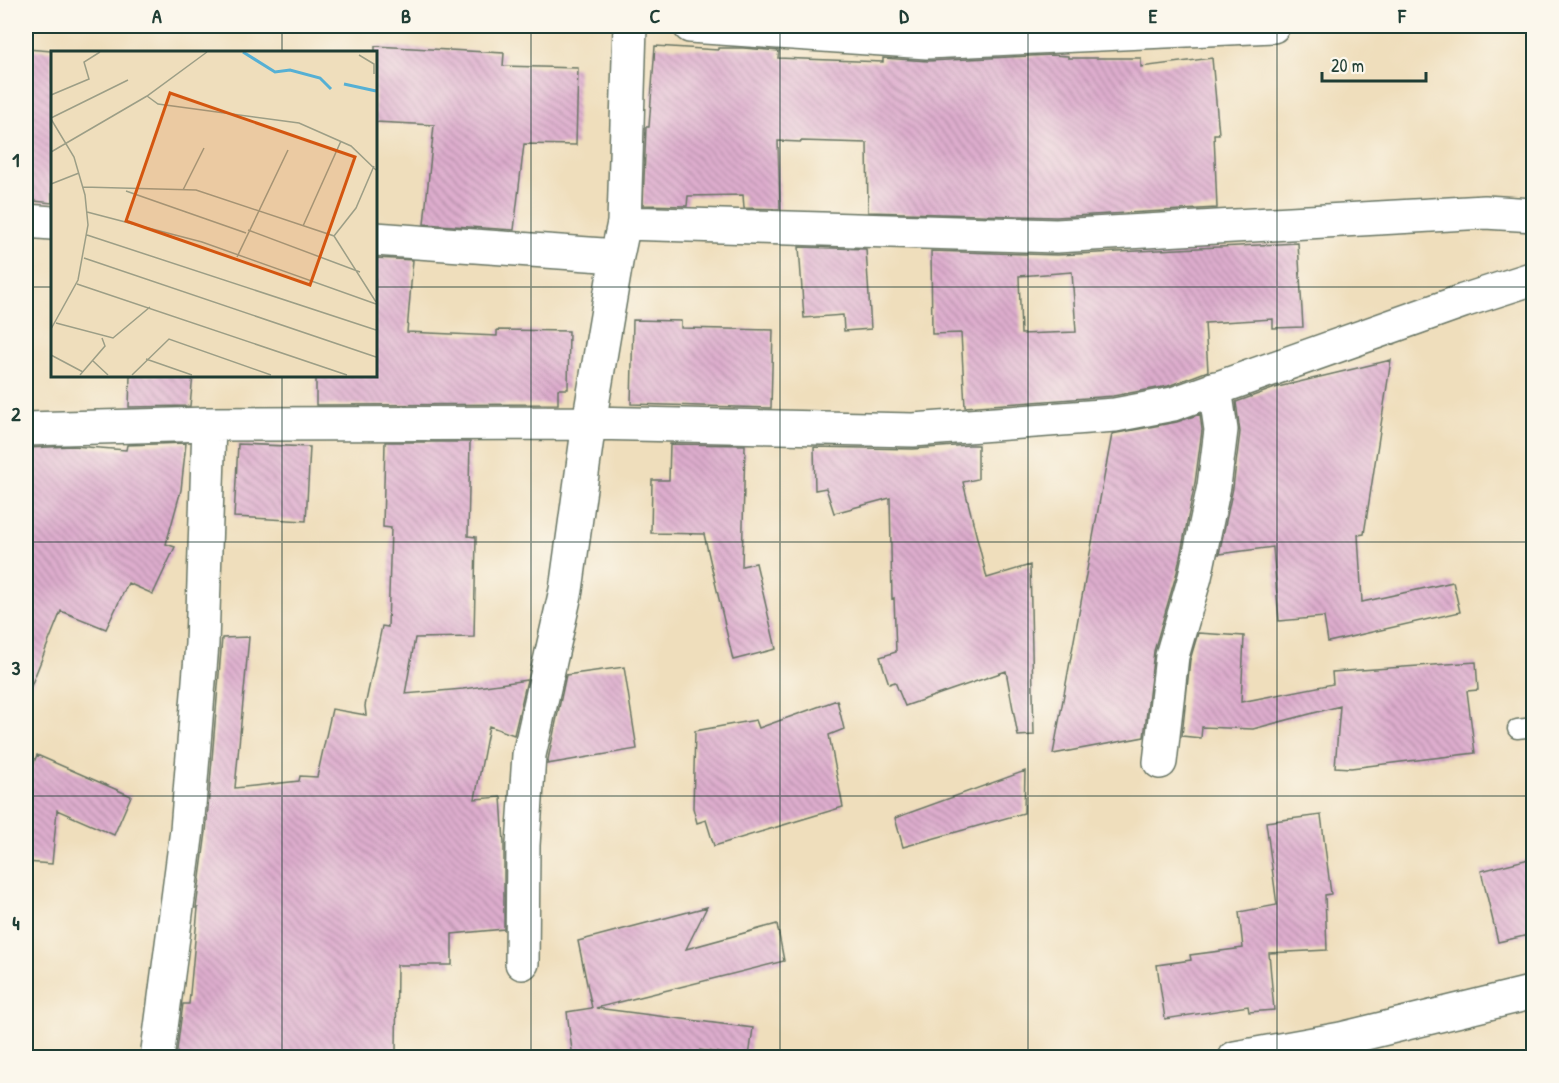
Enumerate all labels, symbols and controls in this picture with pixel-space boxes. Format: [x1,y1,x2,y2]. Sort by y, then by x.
text: A [152,2,162,29]
text: B [401,2,411,29]
text: C [650,2,661,29]
text: D [899,2,909,29]
text: E [1149,2,1158,29]
text: F [1397,2,1407,29]
scale bar [1322,45,1426,83]
inset map [51,51,376,376]
text: 20 m [1331,53,1364,78]
text: 1 [12,146,20,173]
text: 2 [11,400,21,427]
text: 3 [12,654,21,681]
text: 4 [12,909,20,936]

